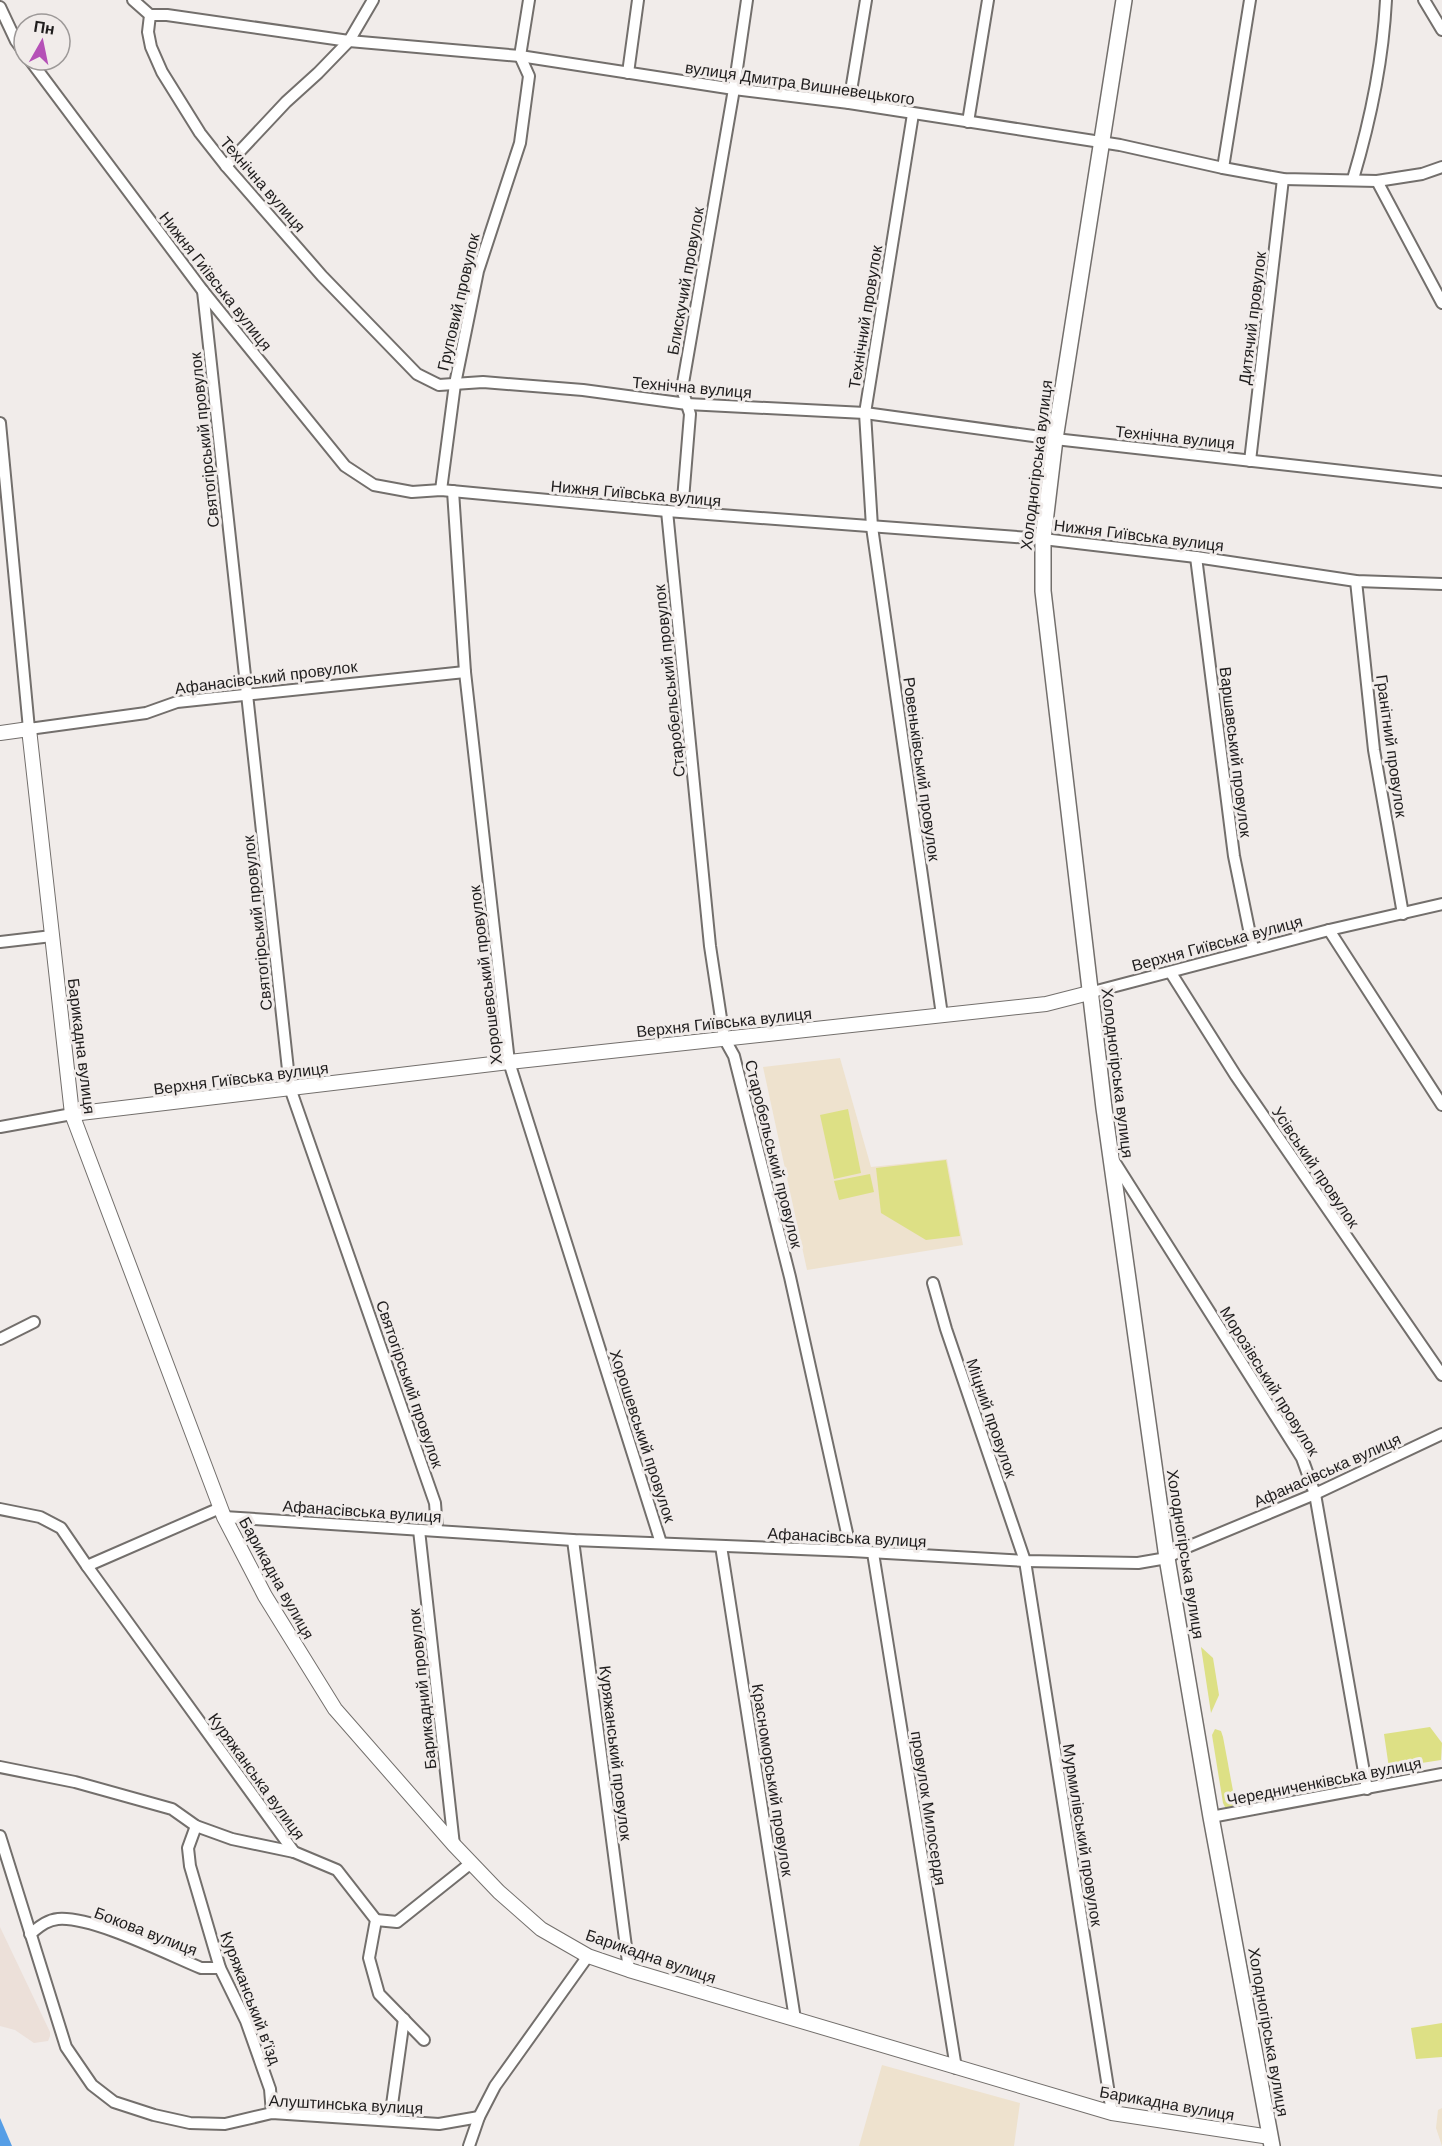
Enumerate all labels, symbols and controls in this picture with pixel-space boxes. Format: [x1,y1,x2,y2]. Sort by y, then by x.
north arrow [12,12,72,72]
text: Пн [32,16,56,40]
street label: вулиця Дмитра Вишневецького [684,57,916,110]
street label: Технічна вулиця [215,132,310,237]
street label: Блискучий провулок [662,204,709,357]
street label: Нижня Гиївська вулиця [155,207,277,355]
street label: Груповий провулок [432,230,485,373]
street label: Технічний провулок [844,243,887,390]
street label: Дитячий провулок [1234,249,1271,386]
street label: Святогірський провулок [185,350,224,529]
street label: Технічна вулиця [631,372,753,403]
street label: Холодногірська вулиця [1016,379,1057,551]
street label: Технічна вулиця [1114,421,1236,454]
street label: Нижня Гиївська вулиця [550,476,722,511]
street label: Нижня Гиївська вулиця [1053,515,1225,556]
street label: Старобельський провулок [649,583,690,778]
street label: Афанасівський провулок [174,656,359,699]
street label: Варшавський провулок [1215,666,1257,840]
street label: Гранітний провулок [1371,673,1412,820]
street label: Ровеньківський провулок [898,676,945,863]
street label: Святогірський провулок [238,833,277,1012]
street label: Хорошевський провулок [464,883,507,1066]
street label: Верхня Гиївська вулиця [1129,911,1305,976]
street label: Барикадна вулиця [63,977,100,1115]
street label: Холодногірська вулиця [1097,987,1138,1159]
street label: Верхня Гиївська вулиця [635,1003,813,1042]
street label: Верхня Гиївська вулиця [152,1057,330,1100]
street label: Старобельський провулок [740,1058,807,1252]
street label: Усівський провулок [1267,1103,1365,1233]
street label: Святогірський провулок [371,1298,448,1472]
street label: Морозівський провулок [1215,1303,1325,1461]
street label: Хорошевський провулок [605,1347,681,1526]
street label: Міцний провулок [961,1356,1022,1481]
street label: Афанасівська вулиця [1250,1428,1404,1512]
street label: Холодногірська вулиця [1162,1468,1209,1640]
street label: Афанасівська вулиця [282,1495,442,1528]
street label: Барикадна вулиця [234,1513,319,1643]
street label: Афанасівська вулиця [767,1523,927,1552]
street label: Барикадний провулок [404,1607,441,1770]
street label: Куряжанський провулок [594,1664,637,1843]
street label: Красноморський провулок [747,1682,798,1879]
street label: Куряжанська вулиця [204,1709,310,1844]
street label: провулок Милосердя [906,1729,951,1887]
street label: Мурмилівський провулок [1058,1742,1107,1929]
street label: Чередниченківська вулиця [1225,1752,1423,1811]
street label: Бокова вулиця [91,1902,200,1961]
street label: Барикадна вулиця [583,1924,719,1989]
street label: Куряжанський в’їзд [215,1929,286,2068]
street label: Холодногірська вулиця [1243,1946,1294,2118]
street label: Барикадна вулиця [1098,2081,1236,2126]
street label: Алуштинська вулиця [268,2090,424,2119]

